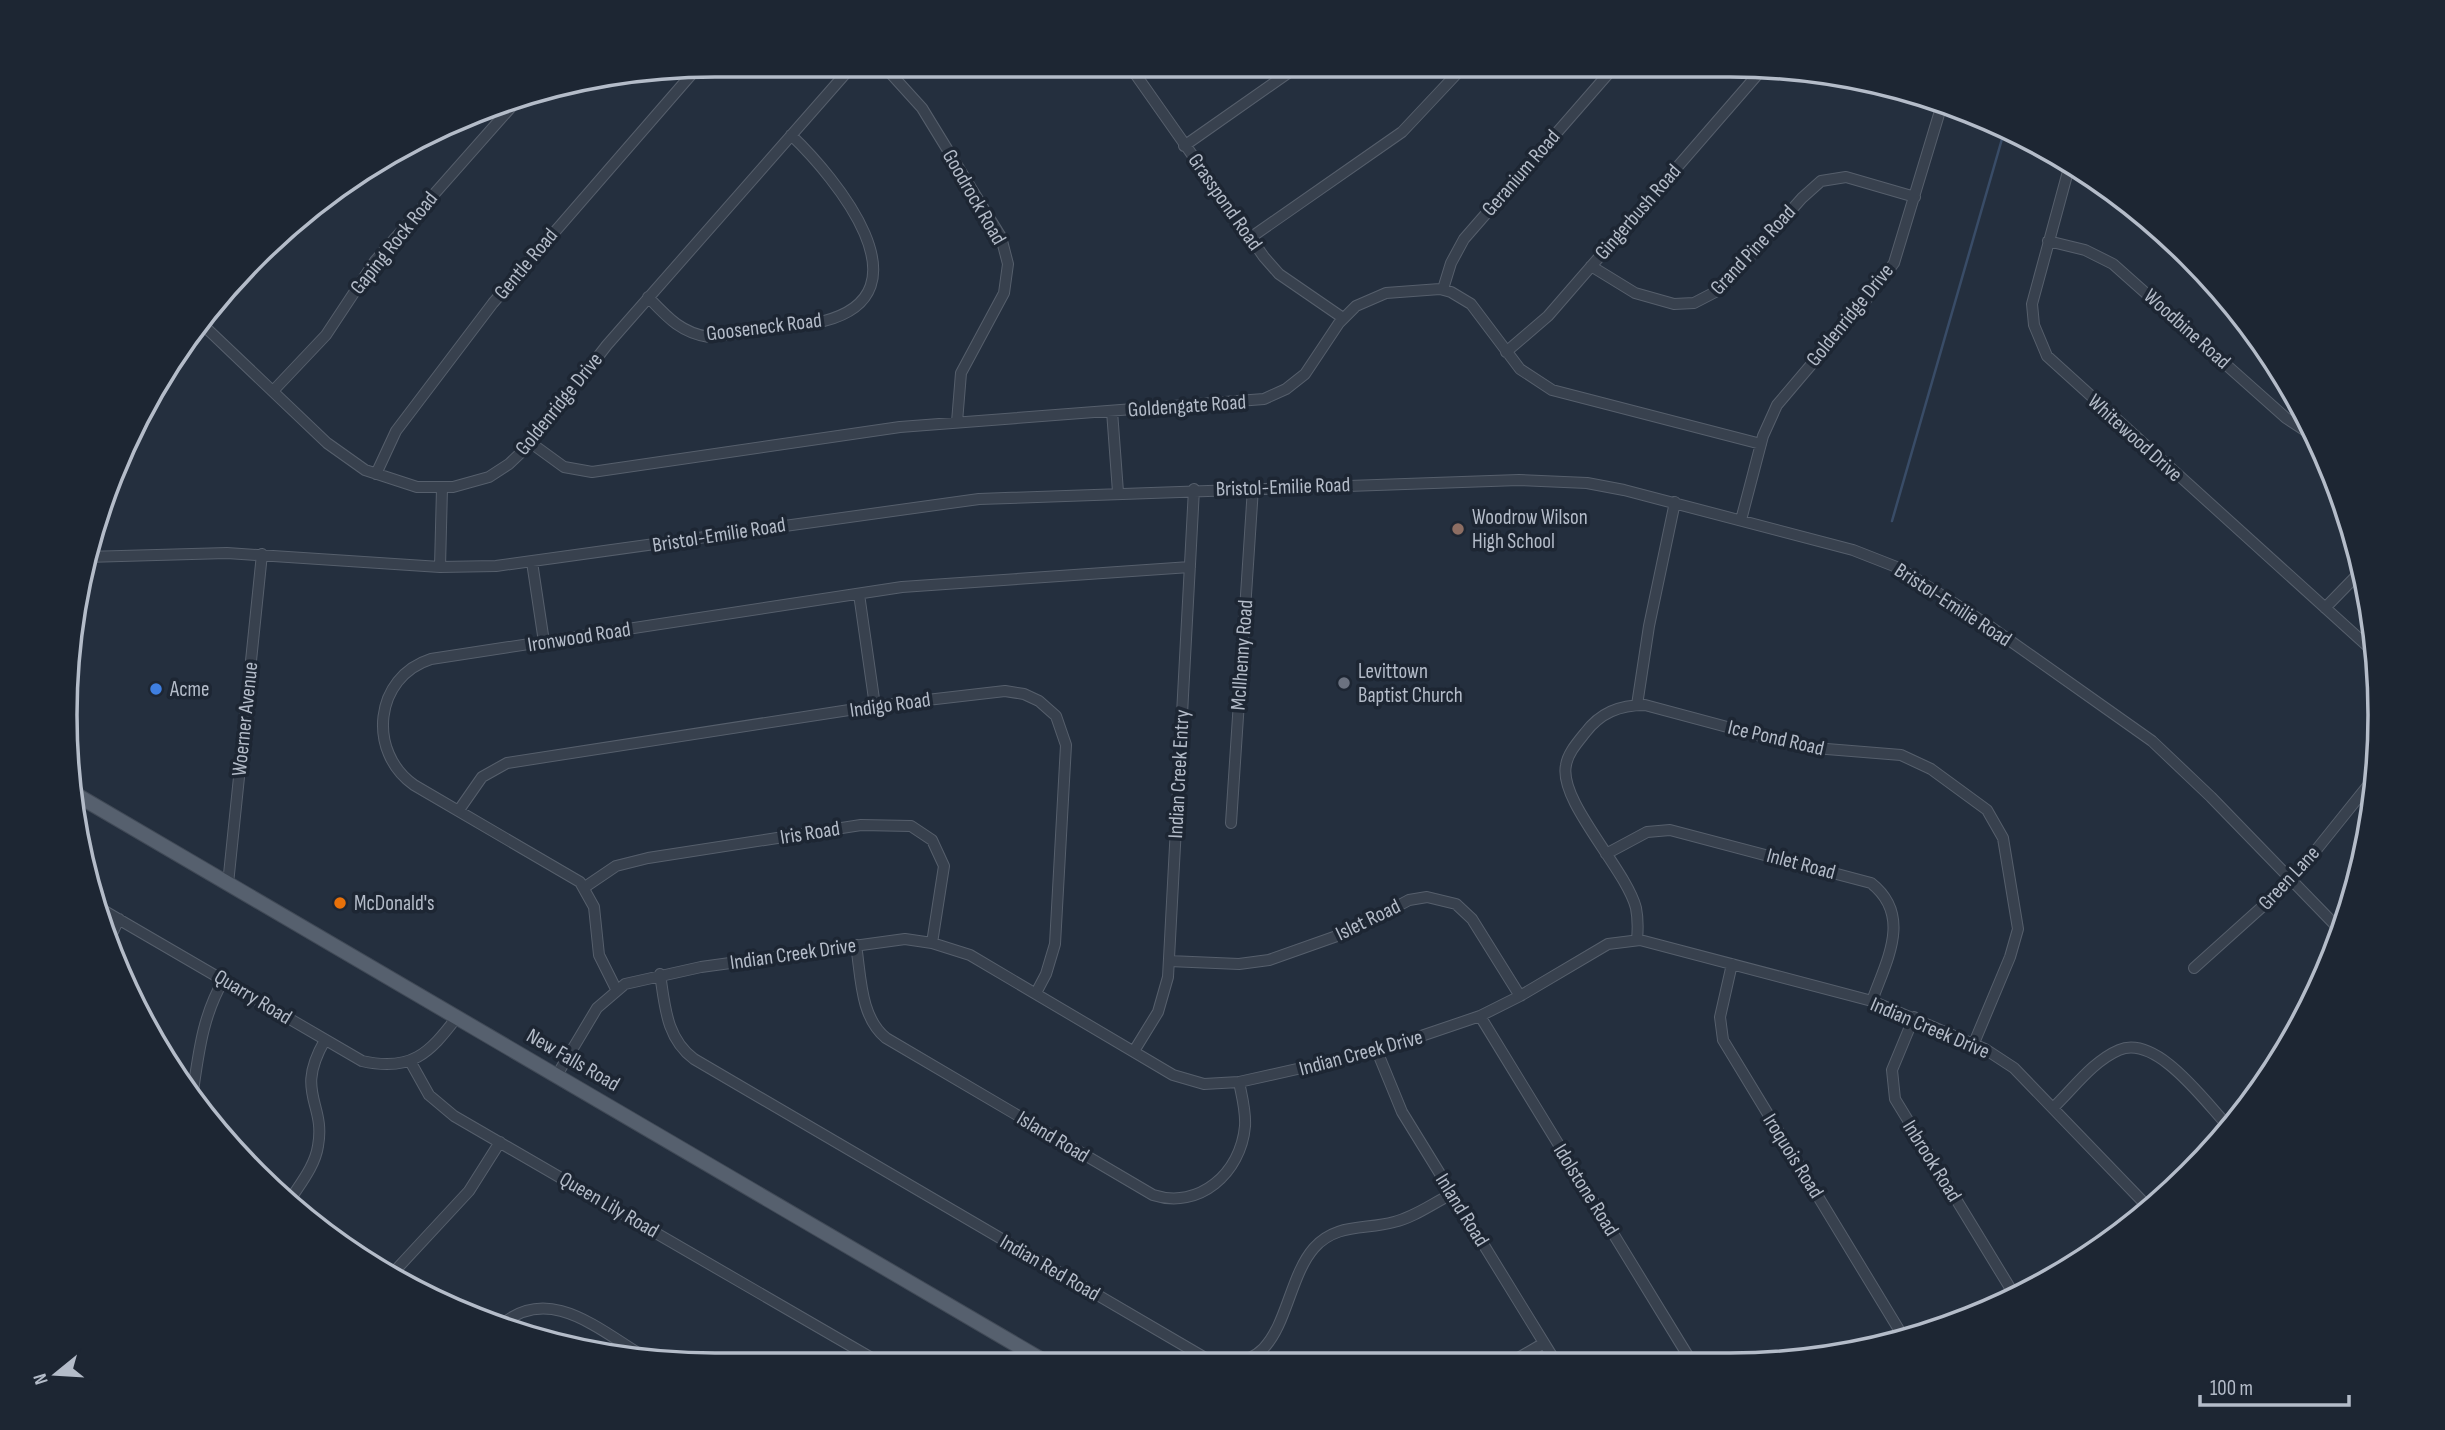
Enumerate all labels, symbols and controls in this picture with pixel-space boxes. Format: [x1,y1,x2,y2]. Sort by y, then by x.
street label: Geranium Road [1477,125,1565,221]
street label: Goodrock Road [937,145,1011,249]
street label: Grasspond Road [1182,149,1268,255]
street label: Gingerbush Road [1590,159,1686,265]
street label: Gaping Rock Road [345,187,443,299]
street label: Grand Pine Road [1705,200,1801,300]
street label: Gentle Road [489,223,563,305]
street label: Goldenridge Drive [1801,259,1899,371]
street label: Woodbine Road [2139,284,2235,374]
street label: Gooseneck Road [705,308,823,346]
street label: Goldenridge Drive [510,348,608,460]
street label: Goldengate Road [1127,389,1247,423]
street label: Whitewood Drive [2082,389,2188,487]
street label: Bristol-Emilie Road [1215,472,1351,502]
place label: Woodrow Wilson High School [1472,505,1588,554]
street label: Bristol-Emilie Road [651,512,787,558]
marker: Woodrow Wilson High School [1450,521,1466,537]
street label: Bristol-Emilie Road [1890,558,2016,652]
street label: McIlhenny Road [1226,599,1258,711]
street label: Ironwood Road [526,617,632,657]
place label: Levittown Baptist Church [1358,659,1463,708]
street label: Woerner Avenue [227,661,263,777]
marker: Levittown Baptist Church [1336,675,1352,691]
place label: Acme [169,677,209,702]
marker: Acme [148,681,164,697]
street label: Indigo Road [848,687,932,723]
street label: Indian Creek Entry [1163,709,1195,839]
street label: Ice Pond Road [1725,715,1827,761]
street label: Iris Road [778,816,842,850]
street label: Green Lane [2253,841,2325,915]
street label: Inlet Road [1764,843,1838,885]
place label: McDonald's [354,891,435,916]
street label: Islet Road [1332,894,1404,946]
marker: McDonald's [332,895,348,911]
street label: Indian Creek Drive [728,933,858,975]
street label: Quarry Road [210,964,296,1030]
street label: Indian Creek Drive [1867,992,1993,1064]
street label: New Falls Road [522,1023,624,1097]
street label: Indian Creek Drive [1296,1024,1426,1082]
street label: Island Road [1012,1106,1094,1168]
street label: Iroquois Road [1757,1109,1829,1203]
street label: Inbrook Road [1897,1116,1967,1206]
street label: Idolstone Road [1548,1139,1624,1241]
street label: Queen Lily Road [555,1167,663,1243]
street label: Inland Road [1430,1169,1494,1251]
street label: Indian Red Road [996,1229,1104,1307]
north arrow [21,1339,91,1409]
scale bar [2200,1364,2349,1408]
text: N [29,1370,54,1387]
text: 100 m [2210,1376,2253,1401]

